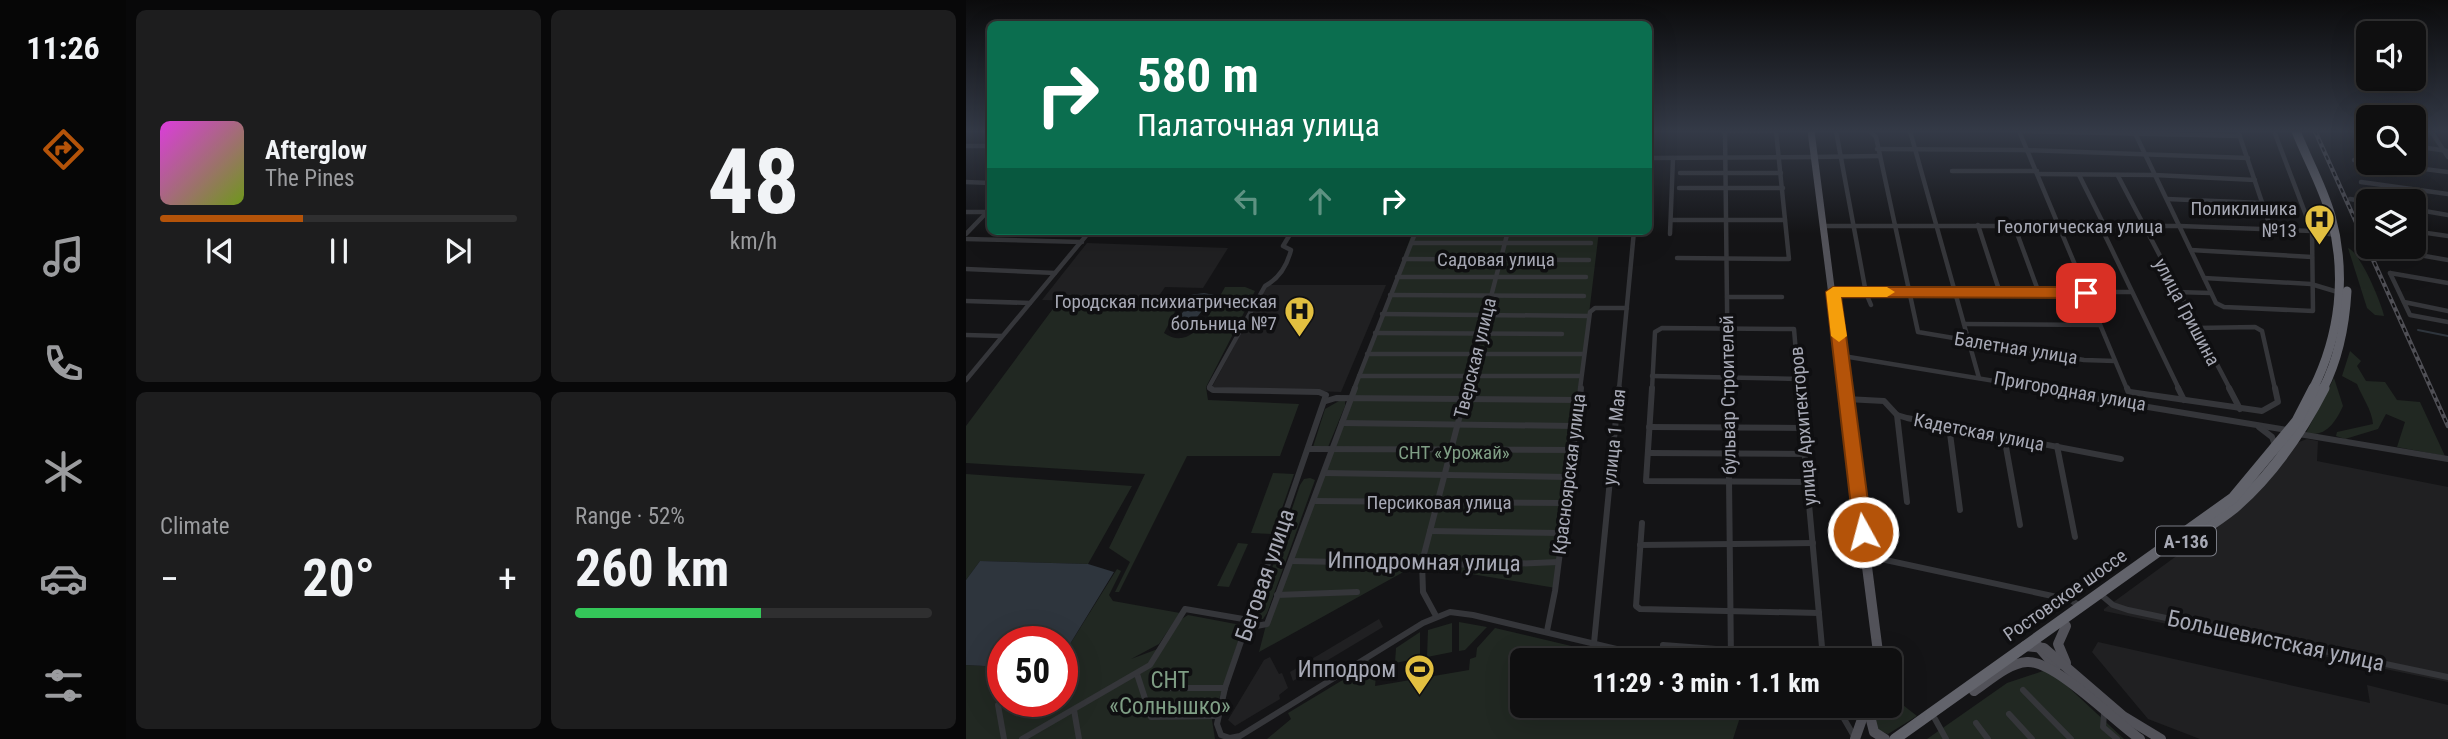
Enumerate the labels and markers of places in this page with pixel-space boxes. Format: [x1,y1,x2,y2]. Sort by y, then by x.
place label: Поликлиника №13 [2190,197,2297,242]
hospital icon: Поликлиника №13 [2303,202,2337,246]
pin [2056,263,2116,323]
place label: Городская психиатрическая больница №7 [1055,290,1277,335]
hospital icon: Городская психиатрическая больница №7 [1283,295,1317,339]
sports icon: Ипподром [1402,652,1436,696]
place label: Ипподром [1298,656,1396,683]

